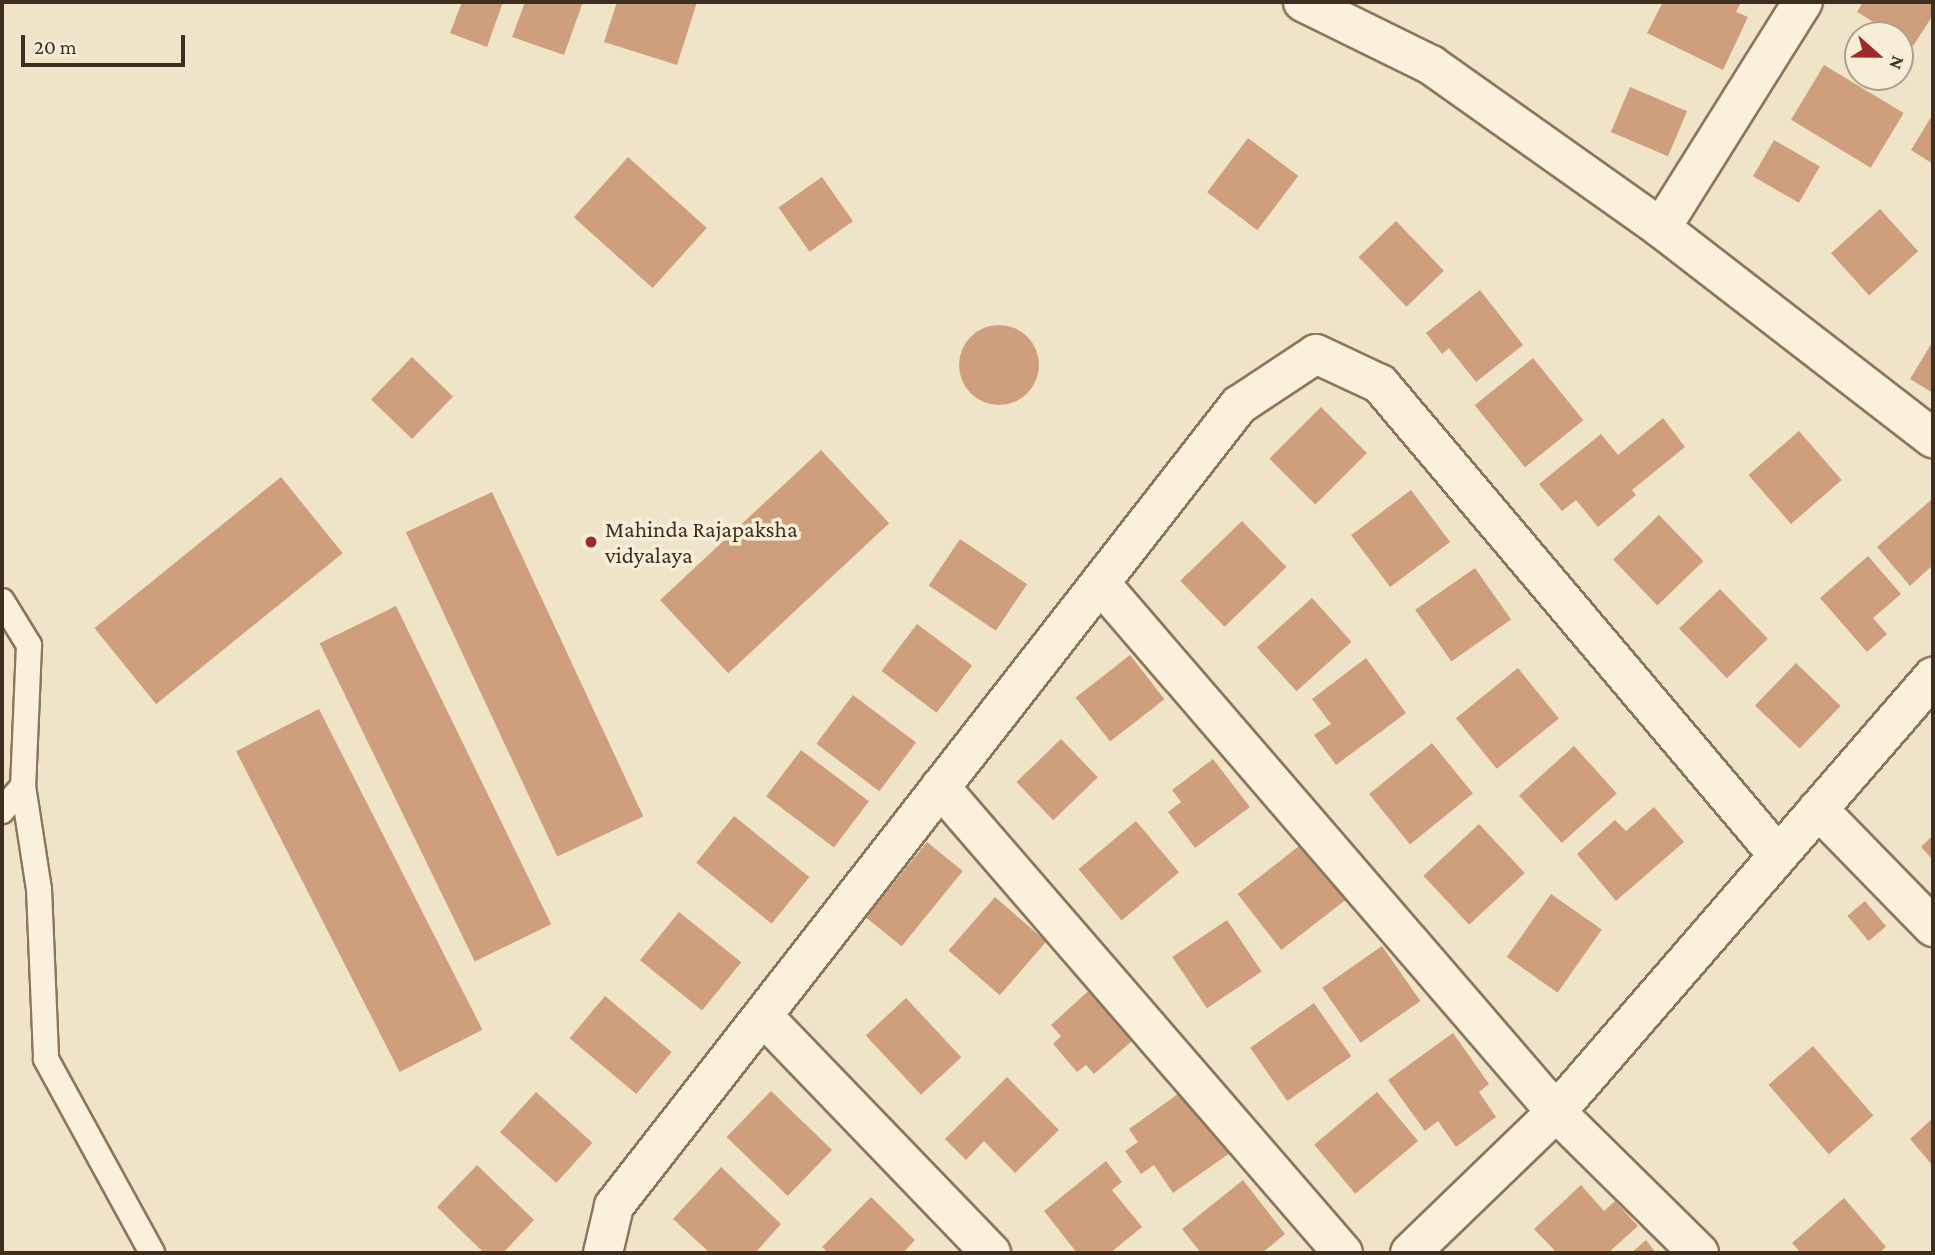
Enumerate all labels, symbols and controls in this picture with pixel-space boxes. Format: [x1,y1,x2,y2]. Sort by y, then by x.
scale bar [24,21,189,65]
north arrow [1844,21,1914,91]
text: 20 m [34,35,77,59]
text: N [1885,53,1909,73]
place label: Mahinda Rajapaksha vidyalaya [605,515,798,569]
marker: Mahinda Rajapaksha vidyalaya [583,534,599,550]

